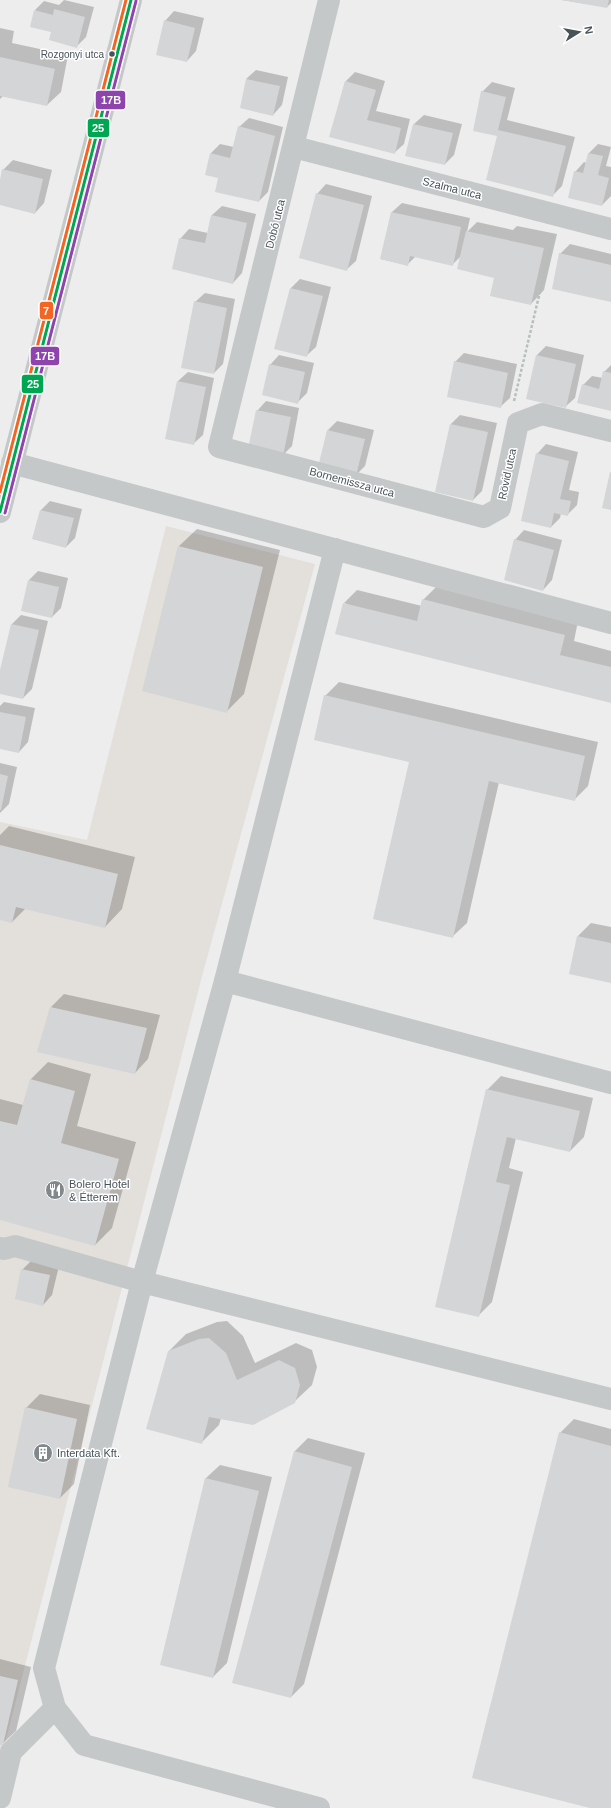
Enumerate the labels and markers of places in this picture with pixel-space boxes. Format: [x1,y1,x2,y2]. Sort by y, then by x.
place label: Rozgonyi utca [41,49,104,60]
marker: Rozgonyi utca [107,49,117,59]
place label: Bolero Hotel & Étterem [69,1178,130,1203]
restaurant icon: Bolero Hotel & Étterem [44,1179,66,1201]
building icon: Interdata Kft. [32,1442,54,1464]
place label: Interdata Kft. [57,1447,120,1459]

